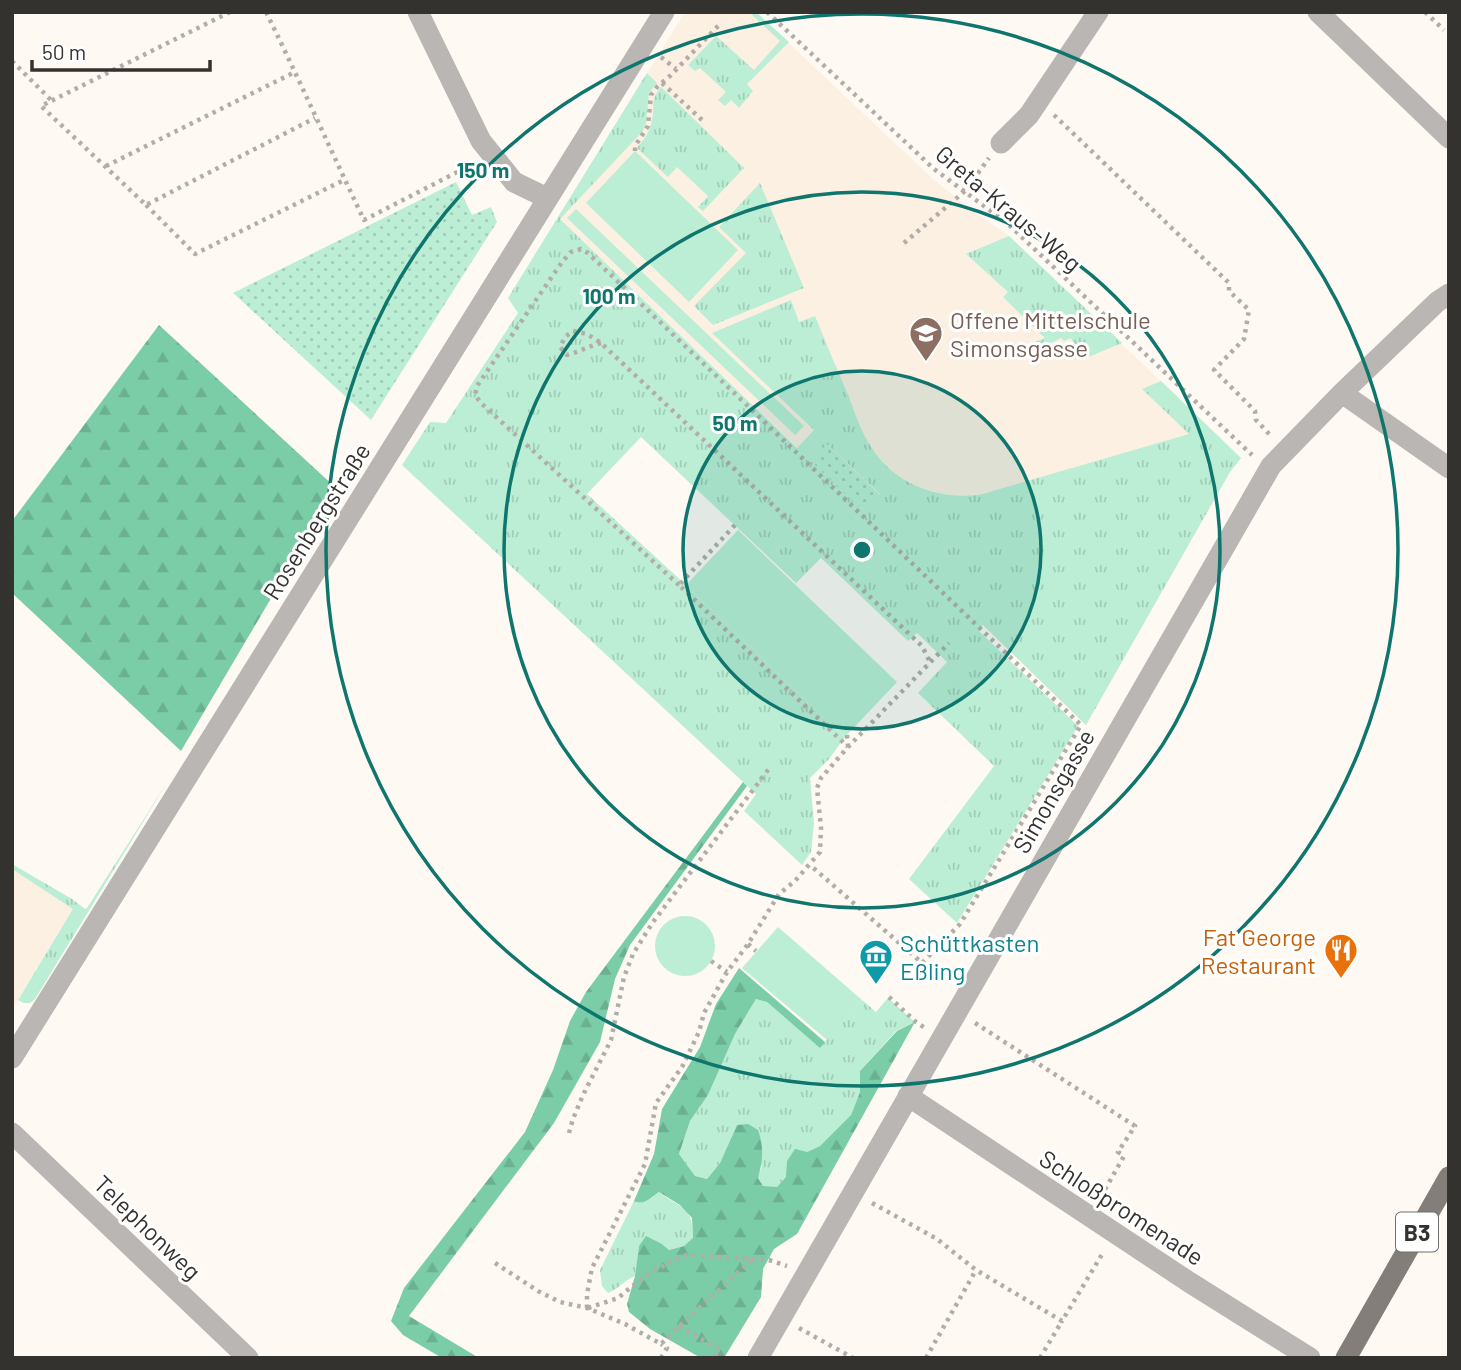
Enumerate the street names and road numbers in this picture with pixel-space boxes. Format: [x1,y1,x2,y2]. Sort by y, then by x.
street label: Greta-Kraus-Weg [930,139,1088,277]
street label: Rosenbergstraße [256,437,376,605]
street label: Simonsgasse [1006,724,1100,858]
street label: Schloßpromenade [1034,1143,1210,1271]
street label: Telephonweg [89,1169,207,1285]
road number: B3 [1396,1212,1438,1252]

